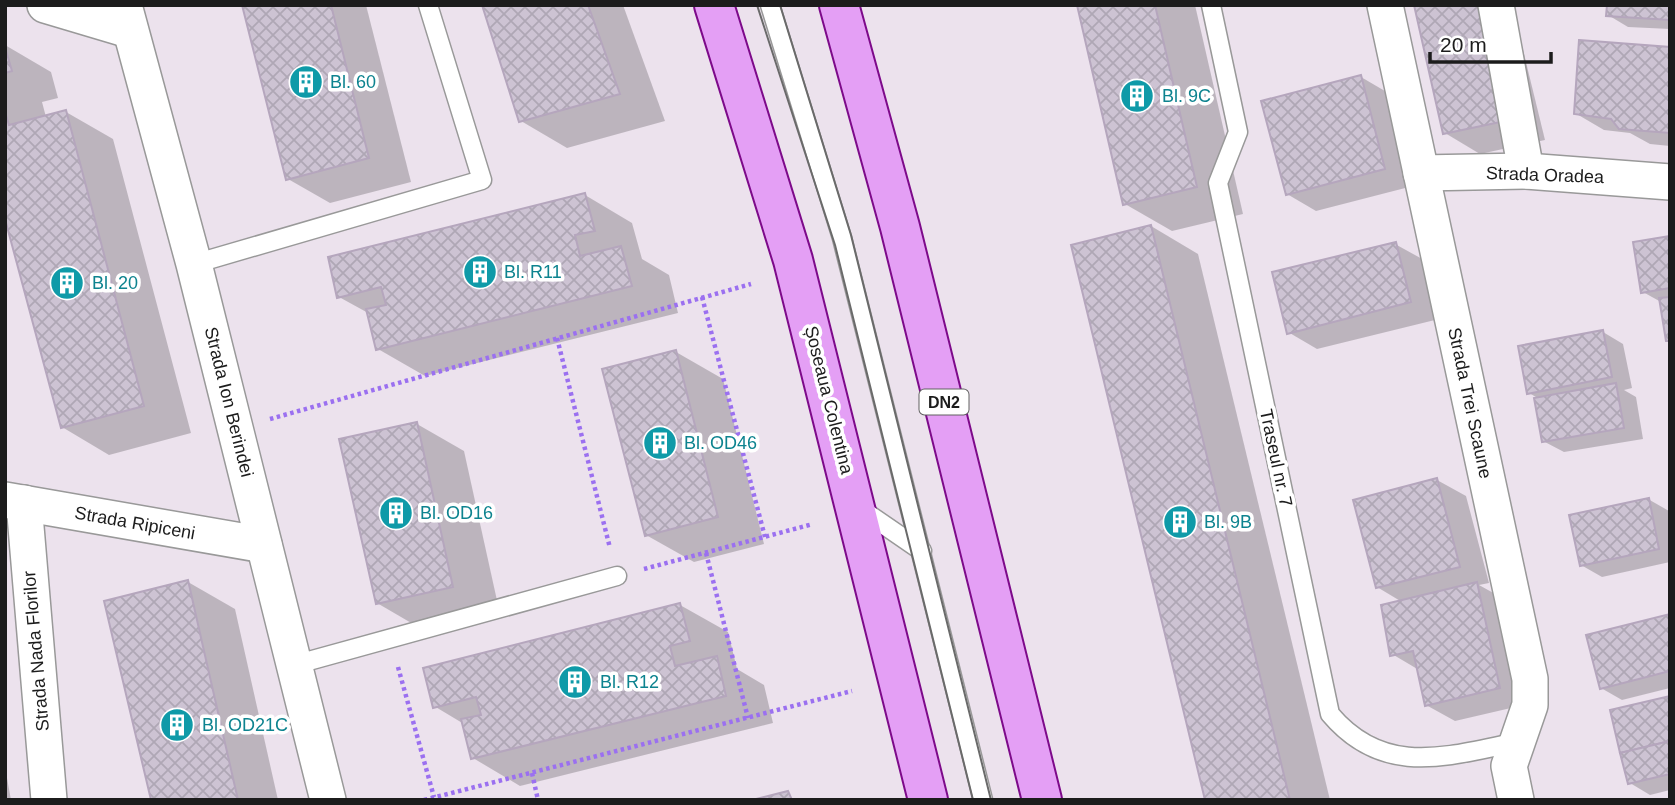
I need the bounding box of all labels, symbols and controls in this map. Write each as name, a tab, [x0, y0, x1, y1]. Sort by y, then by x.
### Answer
scale bar	[1430, 21, 1551, 65]
text: 20 m	[1440, 33, 1487, 56]
building icon: Bl. 60	[287, 63, 325, 101]
place label: Bl. 60	[330, 72, 376, 92]
building icon: Bl. 9C	[1118, 77, 1156, 115]
place label: Bl. 9C	[1162, 86, 1211, 106]
street label: Strada Oradea	[1486, 163, 1605, 187]
building icon: Bl. R11	[461, 253, 499, 291]
place label: Bl. R11	[504, 262, 562, 282]
building icon: Bl. 20	[48, 264, 86, 302]
place label: Bl. 20	[92, 273, 138, 293]
street label: Șoseaua Colentina	[801, 324, 857, 477]
street label: Strada Ion Berindei	[201, 325, 257, 479]
street label: Strada Trei Scaune	[1444, 326, 1496, 480]
road number: DN2	[920, 390, 968, 414]
street label: Traseul nr. 7	[1256, 407, 1296, 509]
building icon: Bl. OD46	[641, 424, 679, 462]
place label: Bl. OD46	[684, 433, 757, 453]
building icon: Bl. OD16	[377, 494, 415, 532]
street label: Strada Ripiceni	[73, 503, 197, 543]
place label: Bl. OD16	[420, 503, 493, 523]
building icon: Bl. 9B	[1161, 503, 1199, 541]
place label: Bl. 9B	[1204, 512, 1252, 532]
street label: Strada Nada Florilor	[19, 570, 53, 732]
building icon: Bl. R12	[556, 663, 594, 701]
place label: Bl. R12	[600, 672, 659, 692]
building icon: Bl. OD21C	[158, 706, 196, 744]
place label: Bl. OD21C	[202, 715, 288, 735]

